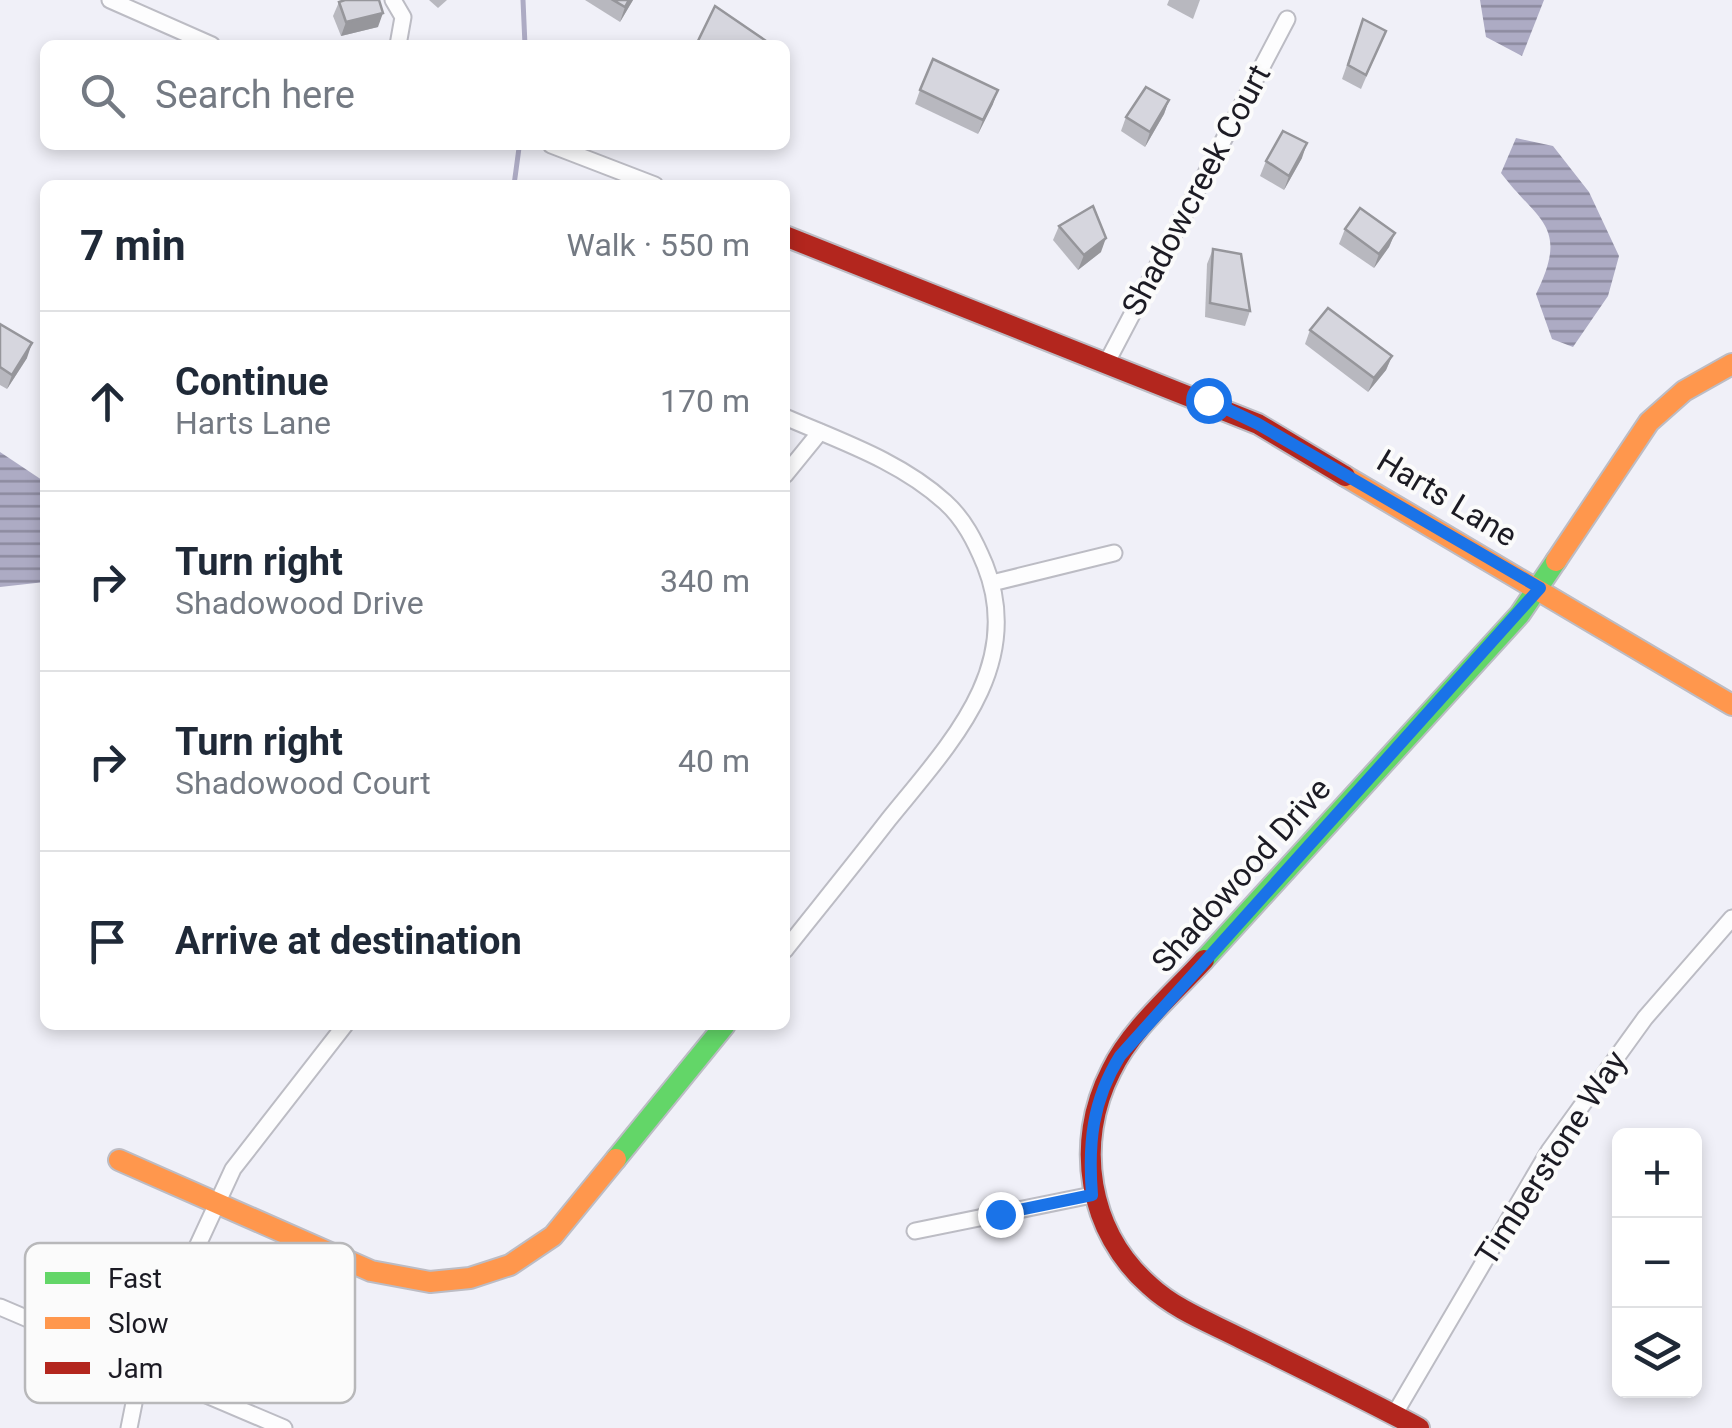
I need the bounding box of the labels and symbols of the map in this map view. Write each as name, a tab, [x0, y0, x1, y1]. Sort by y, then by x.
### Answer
street label: Shadowcreek Court	[1114, 58, 1278, 322]
route start	[1186, 378, 1232, 424]
street label: Harts Lane	[1370, 442, 1524, 554]
street label: Shadowood Drive	[1144, 770, 1338, 980]
street label: Timberstone Way	[1467, 1043, 1635, 1273]
route end	[978, 1192, 1024, 1238]
legend	[25, 1243, 355, 1403]
text: Fast	[108, 1262, 162, 1295]
text: Slow	[108, 1307, 168, 1340]
text: Jam	[108, 1352, 163, 1385]

